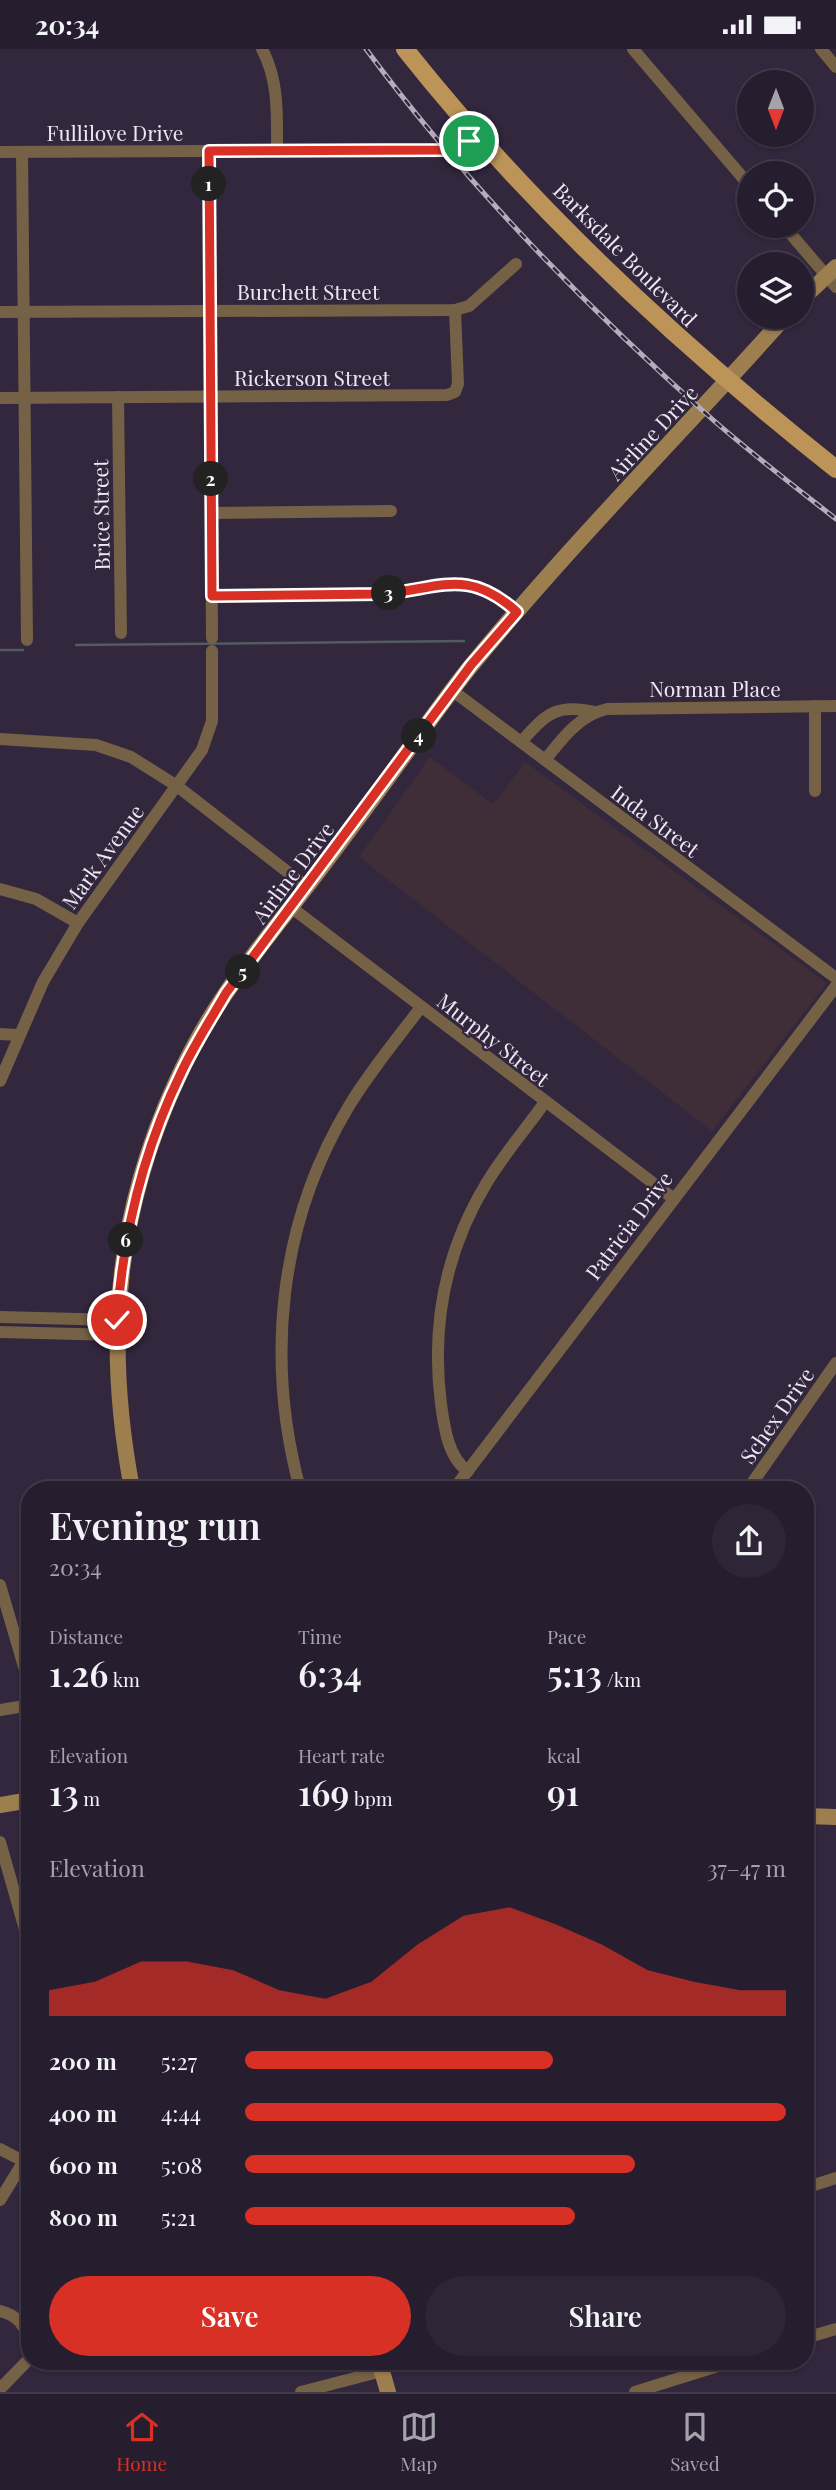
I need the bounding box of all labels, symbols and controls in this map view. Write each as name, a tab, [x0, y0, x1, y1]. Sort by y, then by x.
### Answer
text: 20:34	[35, 7, 99, 42]
north arrow	[737, 70, 814, 147]
map controls	[737, 70, 814, 329]
pin	[439, 111, 499, 171]
street label: Fullilove Drive	[47, 118, 183, 146]
icon: arrive	[450, 122, 488, 160]
button: locate	[737, 161, 814, 238]
pin: 1	[192, 167, 227, 201]
text: 1	[205, 170, 212, 196]
street label: Barksdale Boulevard	[548, 176, 704, 332]
button: layers	[737, 252, 814, 329]
street label: Burchett Street	[237, 277, 380, 305]
street label: Rickerson Street	[234, 363, 391, 391]
street label: Airline Drive	[600, 378, 703, 486]
street label: Brice Street	[85, 459, 115, 571]
pin: 2	[194, 461, 228, 497]
text: 2	[206, 465, 215, 491]
pin: 3	[372, 575, 406, 611]
text: 3	[384, 579, 393, 605]
street label: Norman Place	[649, 674, 781, 702]
pin: 4	[402, 719, 436, 753]
text: 4	[413, 722, 424, 748]
street label: Inda Street	[606, 778, 706, 863]
street label: Mark Avenue	[55, 798, 149, 914]
street label: Airline Drive	[244, 816, 339, 929]
pin: 5	[226, 955, 260, 989]
text: 5	[238, 958, 247, 984]
street label: Murphy Street	[432, 986, 556, 1092]
street label: Patricia Drive	[578, 1165, 678, 1285]
pin: 6	[108, 1223, 144, 1257]
text: 6	[120, 1226, 131, 1252]
pin	[87, 1290, 147, 1350]
icon: check	[98, 1301, 136, 1339]
street label: Schex Drive	[733, 1361, 819, 1469]
text: Evening run	[49, 1499, 261, 1550]
button: share	[712, 1504, 786, 1578]
text: 20:34	[49, 1551, 102, 1582]
text: Distance	[49, 1623, 123, 1649]
text: Time	[298, 1623, 342, 1649]
text: Pace	[547, 1623, 586, 1649]
text: 1.26	[49, 1649, 108, 1696]
text: 6:34	[298, 1649, 362, 1696]
text: 5:13	[547, 1649, 602, 1696]
text: km	[108, 1666, 140, 1692]
text: /km	[602, 1666, 641, 1692]
text: Elevation	[49, 1742, 128, 1768]
text: Heart rate	[298, 1742, 385, 1768]
text: kcal	[547, 1742, 581, 1768]
text: 13	[49, 1768, 79, 1815]
text: 169	[298, 1768, 349, 1815]
text: 91	[547, 1768, 579, 1815]
text: m	[79, 1785, 100, 1811]
text: bpm	[349, 1785, 393, 1811]
text: Elevation	[49, 1852, 145, 1883]
text: 37–47 m	[707, 1852, 786, 1883]
text: 200 m	[49, 2045, 117, 2076]
text: 5:27	[161, 2045, 197, 2076]
text: 400 m	[49, 2097, 117, 2128]
text: 4:44	[161, 2097, 201, 2128]
text: 600 m	[49, 2149, 118, 2180]
text: 5:08	[161, 2149, 202, 2180]
text: 800 m	[49, 2201, 118, 2232]
text: 5:21	[161, 2201, 196, 2232]
button: Save	[49, 2276, 411, 2356]
button: Share	[425, 2276, 786, 2356]
tab: Home	[116, 2408, 167, 2476]
tab: Map	[400, 2408, 438, 2476]
tab: Saved	[670, 2408, 720, 2476]

